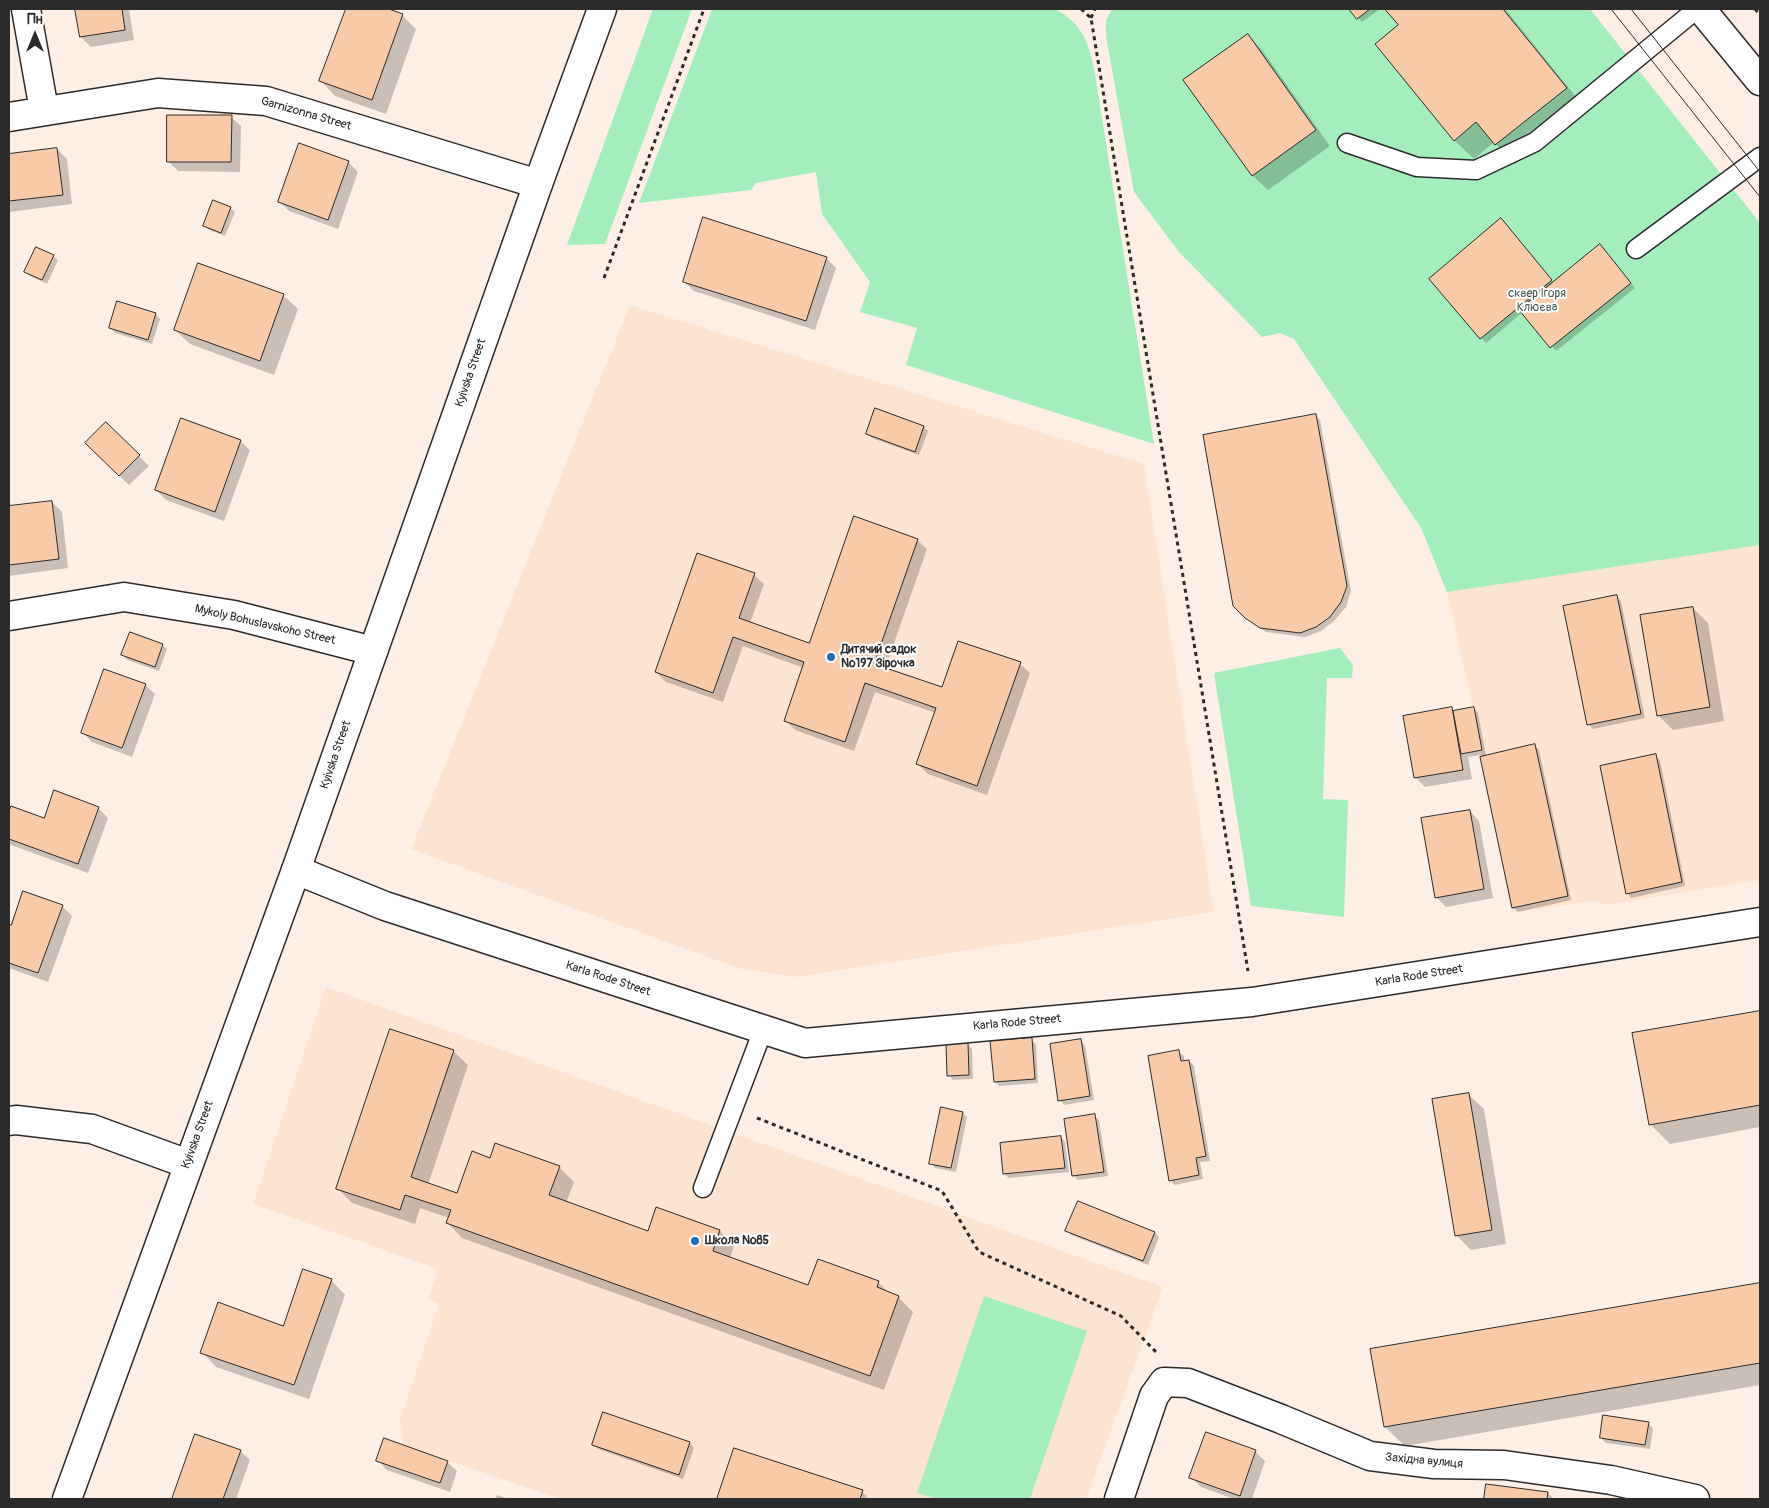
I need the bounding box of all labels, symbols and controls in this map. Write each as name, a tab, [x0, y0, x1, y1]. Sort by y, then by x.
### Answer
north arrow	[10, 10, 60, 60]
text: Пн	[27, 11, 43, 28]
street label: Garnizonna Street	[259, 94, 353, 134]
park label: сквер Ігоря Клюєва	[1508, 287, 1566, 315]
street label: Kyivska Street	[453, 337, 489, 409]
street label: Mykoly Bohuslavskoho Street	[193, 602, 337, 648]
place label: Дитячий садок №197 Зірочка	[841, 643, 916, 671]
marker: Дитячий садок №197 Зірочка	[825, 651, 837, 663]
street label: Kyivska Street	[318, 719, 354, 791]
street label: Karla Rode Street	[564, 958, 652, 1000]
street label: Karla Rode Street	[1374, 962, 1464, 990]
street label: Karla Rode Street	[972, 1012, 1062, 1034]
street label: Kyivska Street	[179, 1099, 217, 1171]
place label: Школа №85	[705, 1234, 769, 1248]
marker: Школа №85	[689, 1235, 701, 1247]
street label: Західна вулиця	[1384, 1450, 1464, 1472]

